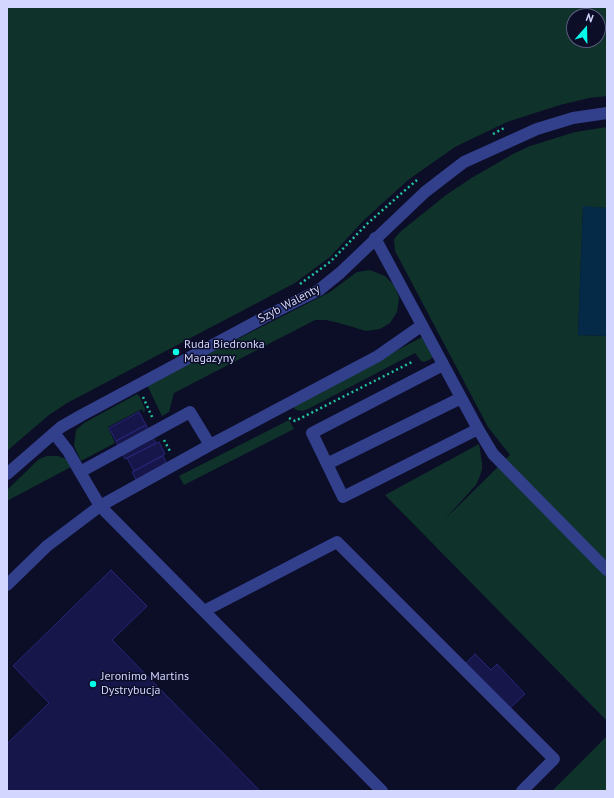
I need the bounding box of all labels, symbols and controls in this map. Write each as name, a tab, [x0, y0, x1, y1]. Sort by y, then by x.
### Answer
north arrow	[566, 8, 606, 48]
text: N	[584, 10, 596, 25]
street label: Szyb Walenty	[256, 282, 322, 326]
place label: Ruda Biedronka Magazyny	[184, 338, 265, 366]
marker: Ruda Biedronka Magazyny	[171, 347, 181, 357]
place label: Jeronimo Martins Dystrybucja	[101, 670, 189, 698]
marker: Jeronimo Martins Dystrybucja	[88, 679, 98, 689]

